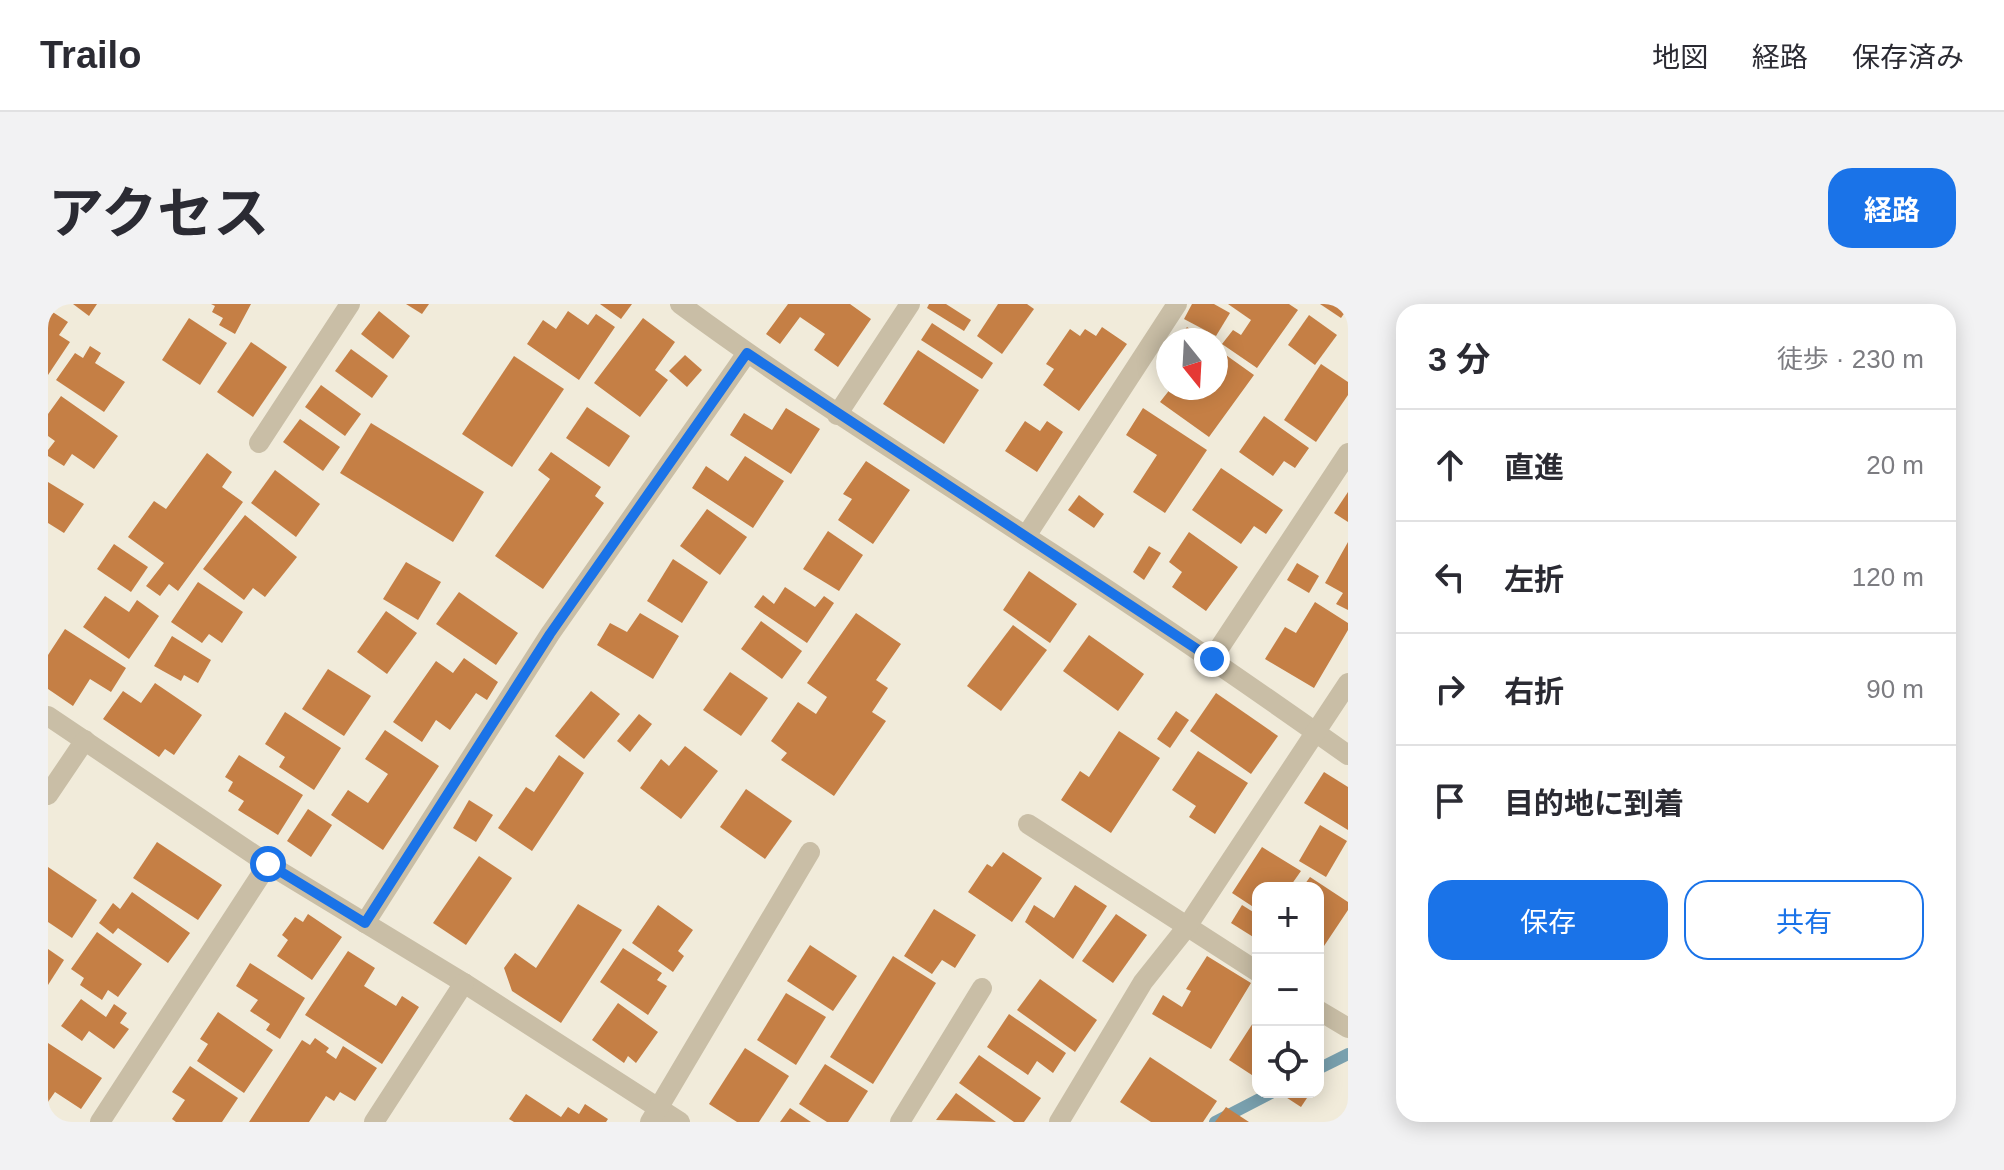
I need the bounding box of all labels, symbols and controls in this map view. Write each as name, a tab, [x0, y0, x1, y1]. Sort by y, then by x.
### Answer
text: Trailo	[40, 34, 141, 76]
text: 地図	[1652, 42, 1708, 73]
text: 経路	[1752, 42, 1808, 73]
text: 保存済み	[1852, 42, 1964, 73]
button: 経路	[1828, 168, 1956, 248]
text: アクセス	[48, 182, 269, 245]
north arrow	[1156, 328, 1228, 400]
text: 3 分	[1428, 340, 1490, 378]
text: 徒歩 · 230 m	[1777, 344, 1924, 374]
icon: ahead	[1428, 443, 1472, 487]
text: 20 m	[1866, 450, 1924, 480]
text: 直進	[1504, 451, 1564, 484]
icon: left	[1428, 555, 1472, 599]
text: 120 m	[1852, 562, 1924, 592]
text: 左折	[1504, 563, 1564, 596]
route end	[1194, 641, 1230, 677]
icon: right	[1428, 667, 1472, 711]
text: 90 m	[1866, 674, 1924, 704]
text: 右折	[1504, 675, 1564, 708]
icon: arrive	[1428, 779, 1472, 823]
text: 目的地に到着	[1504, 787, 1684, 820]
route start	[250, 846, 286, 882]
button: 保存	[1428, 880, 1668, 960]
button: 共有	[1684, 880, 1924, 960]
map controls	[1252, 882, 1324, 1098]
button: +	[1252, 882, 1324, 954]
button: −	[1252, 954, 1324, 1026]
button: locate	[1252, 1026, 1324, 1098]

